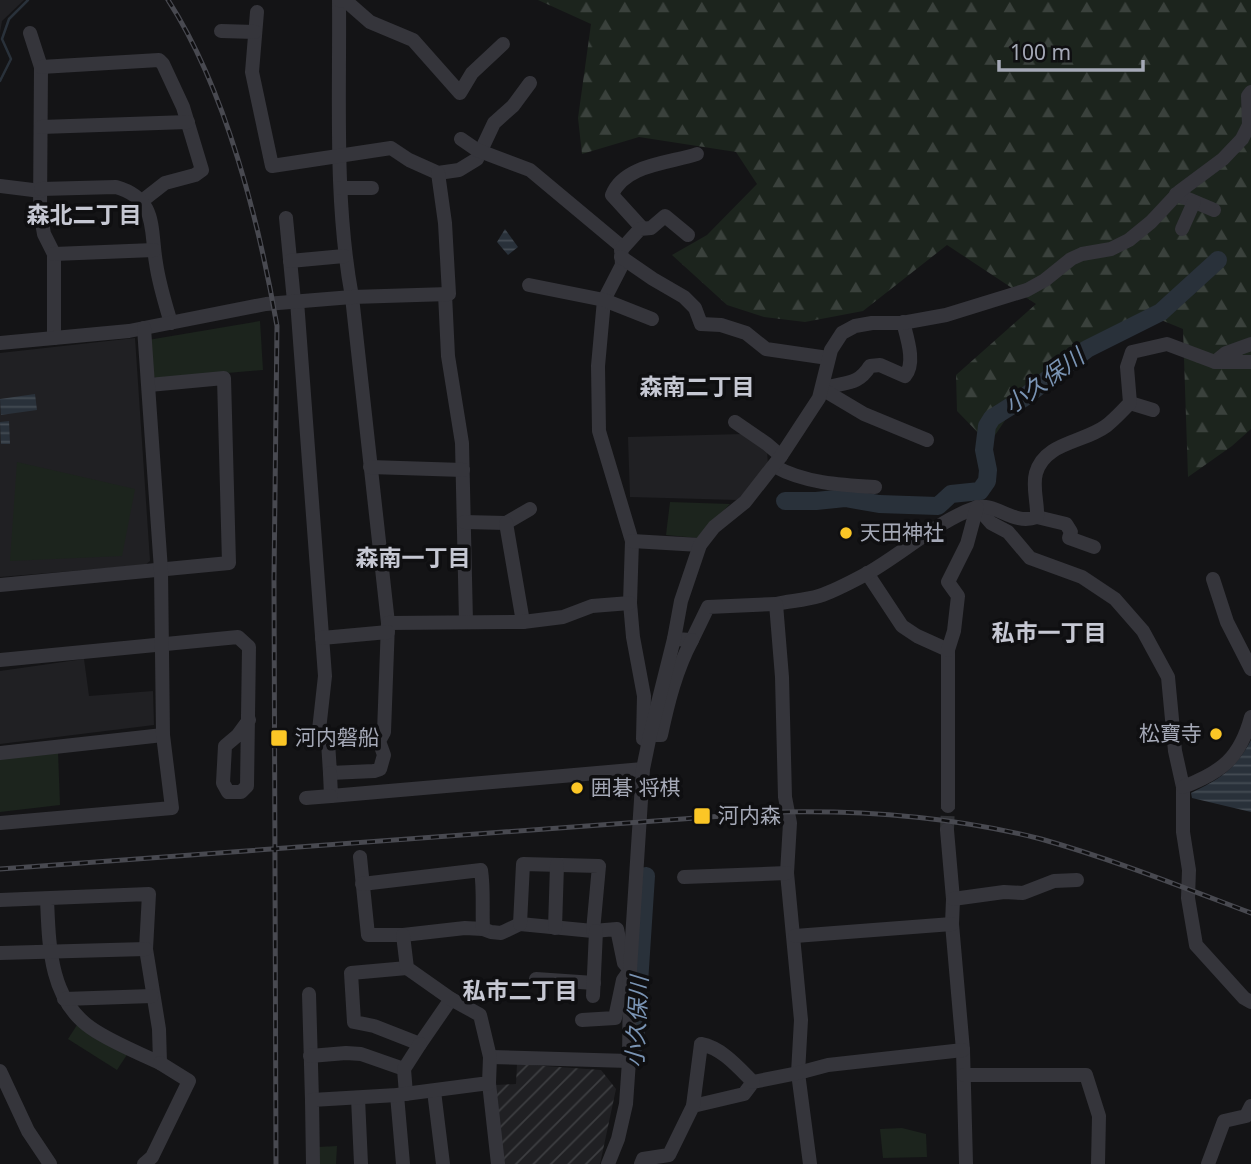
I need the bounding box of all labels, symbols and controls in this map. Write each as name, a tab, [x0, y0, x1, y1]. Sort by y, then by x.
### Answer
scale bar	[999, 28, 1142, 72]
text: 100 m	[1010, 38, 1071, 66]
district label: 森北二丁目	[27, 198, 142, 230]
water label: 小久保川	[997, 338, 1092, 420]
district label: 森南二丁目	[640, 370, 755, 402]
place label: 天田神社	[860, 518, 944, 546]
marker: 天田神社	[838, 525, 854, 541]
district label: 森南一丁目	[356, 541, 471, 573]
district label: 私市一丁目	[992, 616, 1107, 648]
place label: 松寶寺	[1139, 719, 1202, 747]
place label: 河内磐船	[295, 723, 379, 751]
marker: 松寶寺	[1208, 726, 1224, 742]
marker: 河内磐船	[269, 728, 289, 748]
place label: 囲碁 将棋	[591, 773, 680, 801]
marker: 囲碁 将棋	[569, 780, 585, 796]
place label: 河内森	[718, 801, 781, 829]
marker: 河内森	[692, 806, 712, 826]
water label: 小久保川	[618, 972, 655, 1069]
district label: 私市二丁目	[463, 974, 578, 1006]

